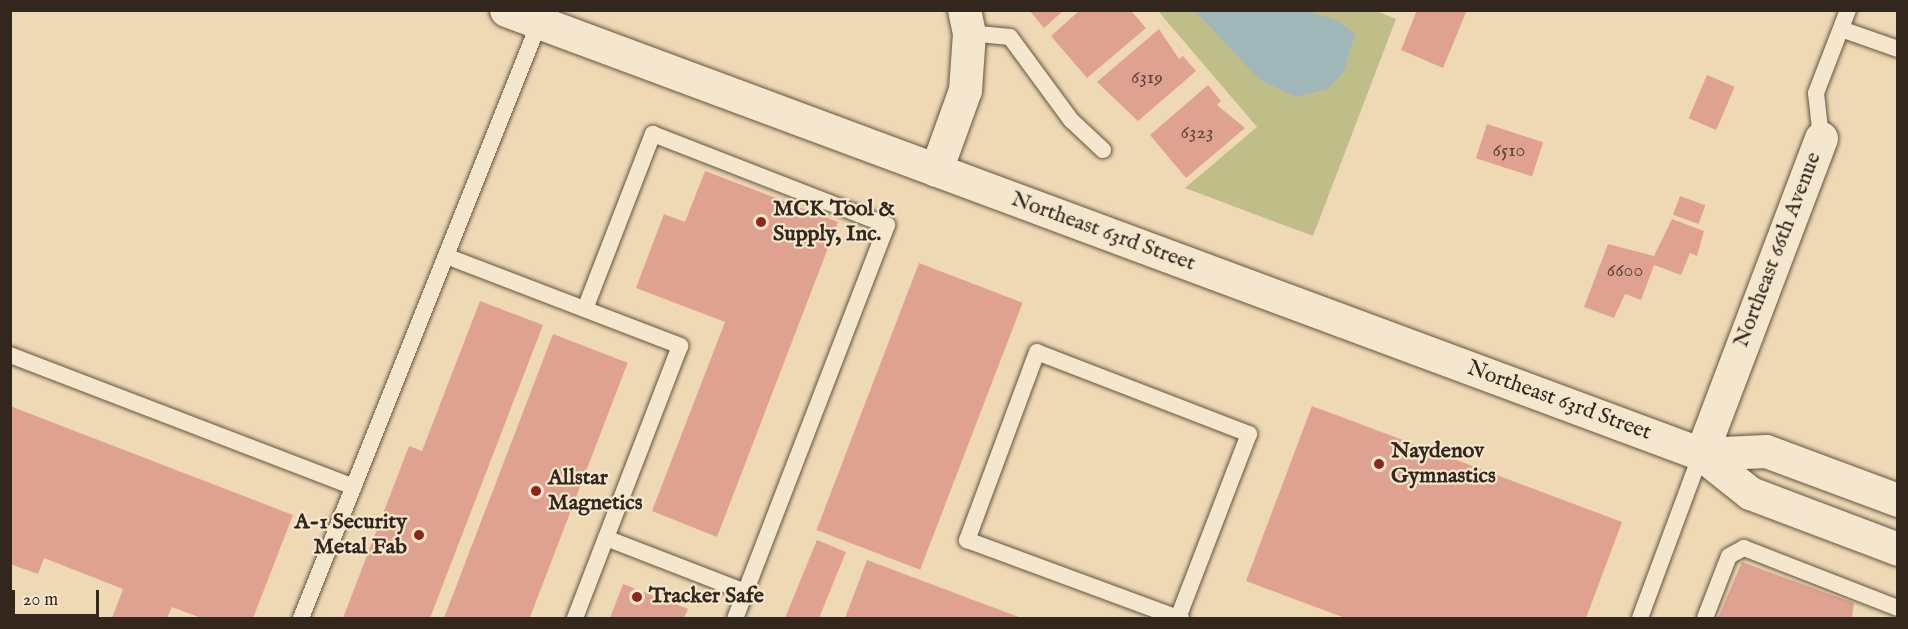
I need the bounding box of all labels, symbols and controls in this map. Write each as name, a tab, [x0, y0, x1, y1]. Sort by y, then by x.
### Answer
house number: 6319	[1131, 65, 1163, 89]
house number: 6323	[1181, 120, 1213, 144]
house number: 6510	[1493, 138, 1525, 162]
street label: Northeast 66th Avenue	[1729, 149, 1827, 351]
street label: Northeast 63rd Street	[1007, 186, 1199, 278]
place label: MCK Tool & Supply, Inc.	[773, 196, 895, 248]
marker: MCK Tool & Supply, Inc.	[754, 215, 768, 229]
house number: 6600	[1607, 258, 1643, 282]
street label: Northeast 63rd Street	[1463, 355, 1655, 447]
place label: Naydenov Gymnastics	[1391, 438, 1496, 490]
marker: Naydenov Gymnastics	[1372, 457, 1386, 471]
place label: Allstar Magnetics	[548, 465, 642, 516]
marker: Allstar Magnetics	[529, 484, 543, 498]
place label: A-1 Security Metal Fab	[294, 509, 407, 560]
marker: A-1 Security Metal Fab	[412, 528, 426, 542]
scale bar	[15, 578, 102, 616]
place label: Tracker Safe	[649, 584, 764, 610]
text: 20 m	[23, 589, 58, 612]
marker: Tracker Safe	[630, 590, 644, 604]

